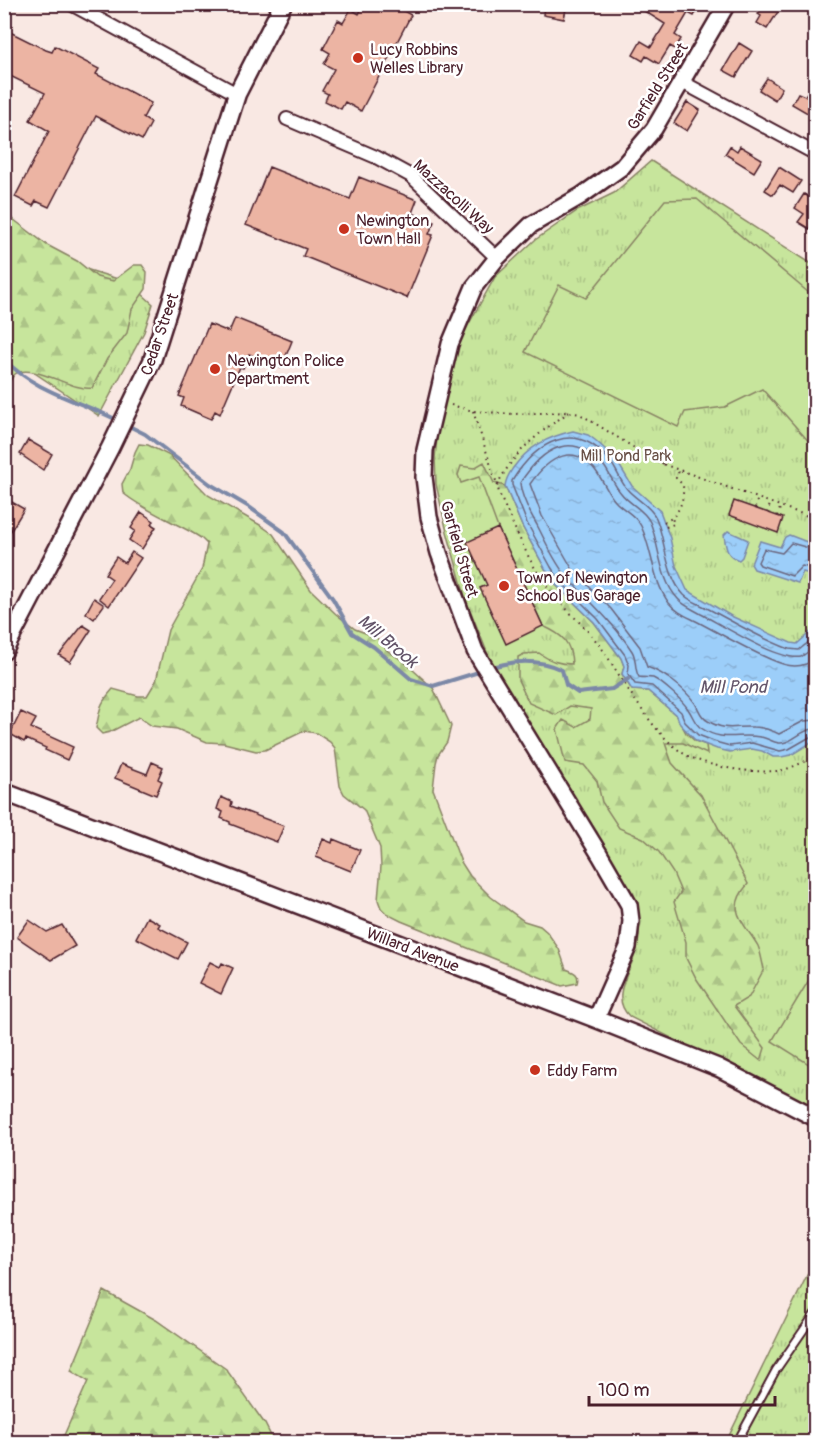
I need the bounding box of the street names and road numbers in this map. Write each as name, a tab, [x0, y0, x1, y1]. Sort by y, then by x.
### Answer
street label: Garfield Street	[623, 39, 693, 134]
street label: Mazzacolli Way	[409, 155, 498, 238]
street label: Cedar Street	[137, 290, 184, 378]
street label: Garfield Street	[436, 499, 483, 600]
street label: Willard Avenue	[364, 923, 462, 977]

